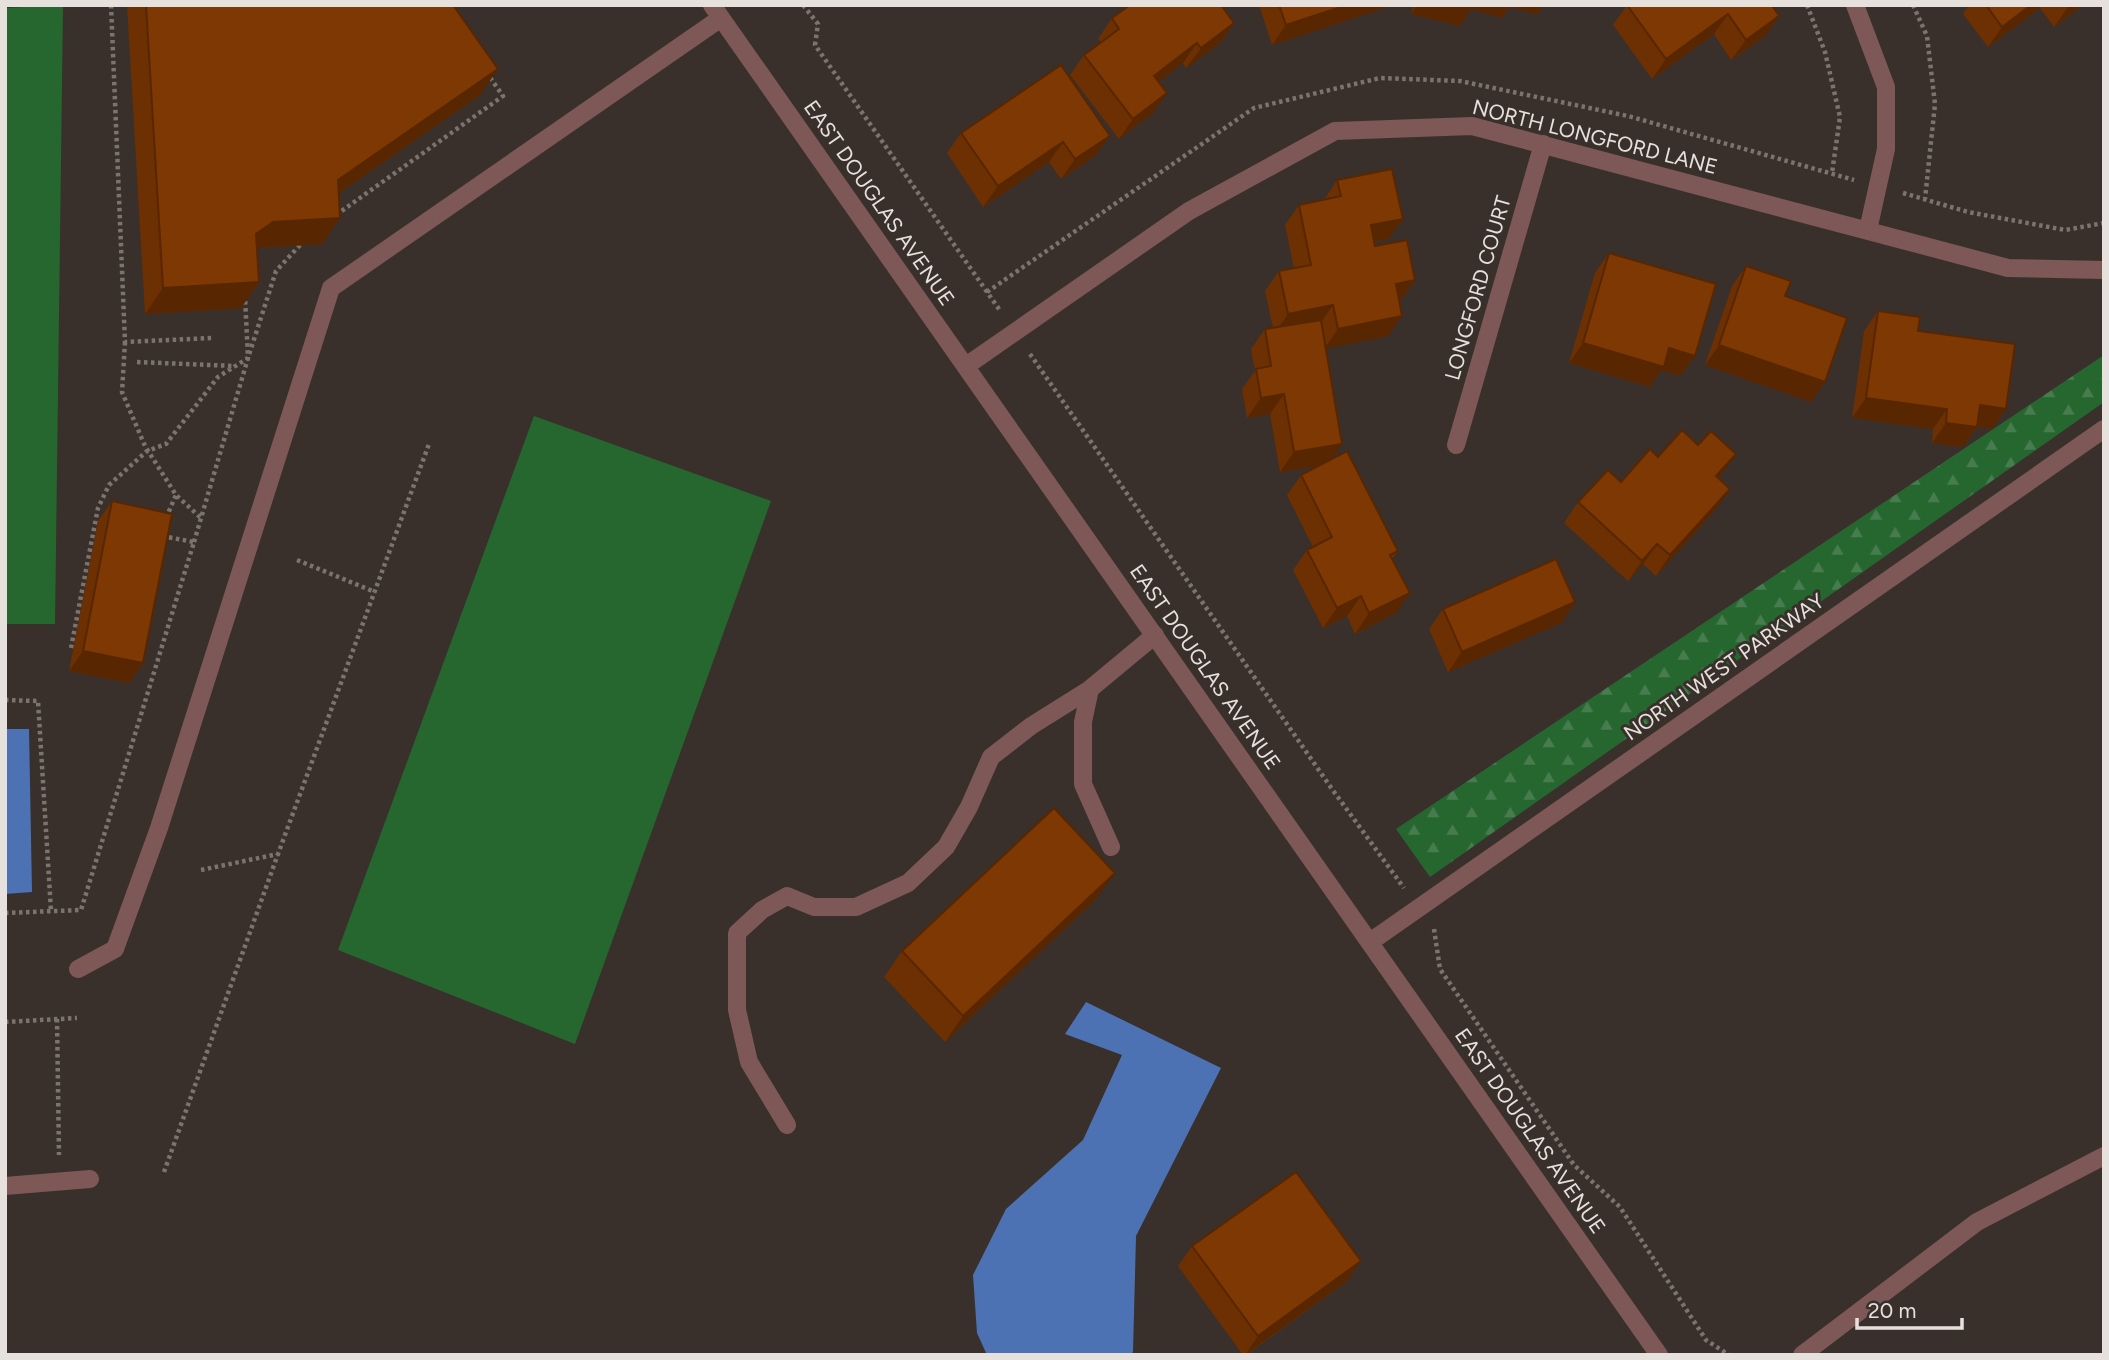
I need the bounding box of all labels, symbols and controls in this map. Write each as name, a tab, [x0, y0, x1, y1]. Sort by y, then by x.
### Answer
street label: NORTH LONGFORD LANE	[1470, 94, 1720, 179]
street label: EAST DOUGLAS AVENUE	[799, 95, 960, 310]
street label: LONGFORD COURT	[1439, 192, 1516, 383]
street label: EAST DOUGLAS AVENUE	[1125, 559, 1286, 774]
street label: NORTH WEST PARKWAY	[1619, 588, 1829, 745]
street label: EAST DOUGLAS AVENUE	[1450, 1023, 1611, 1238]
scale bar	[1857, 1286, 1962, 1330]
text: 20 m	[1868, 1298, 1916, 1323]

